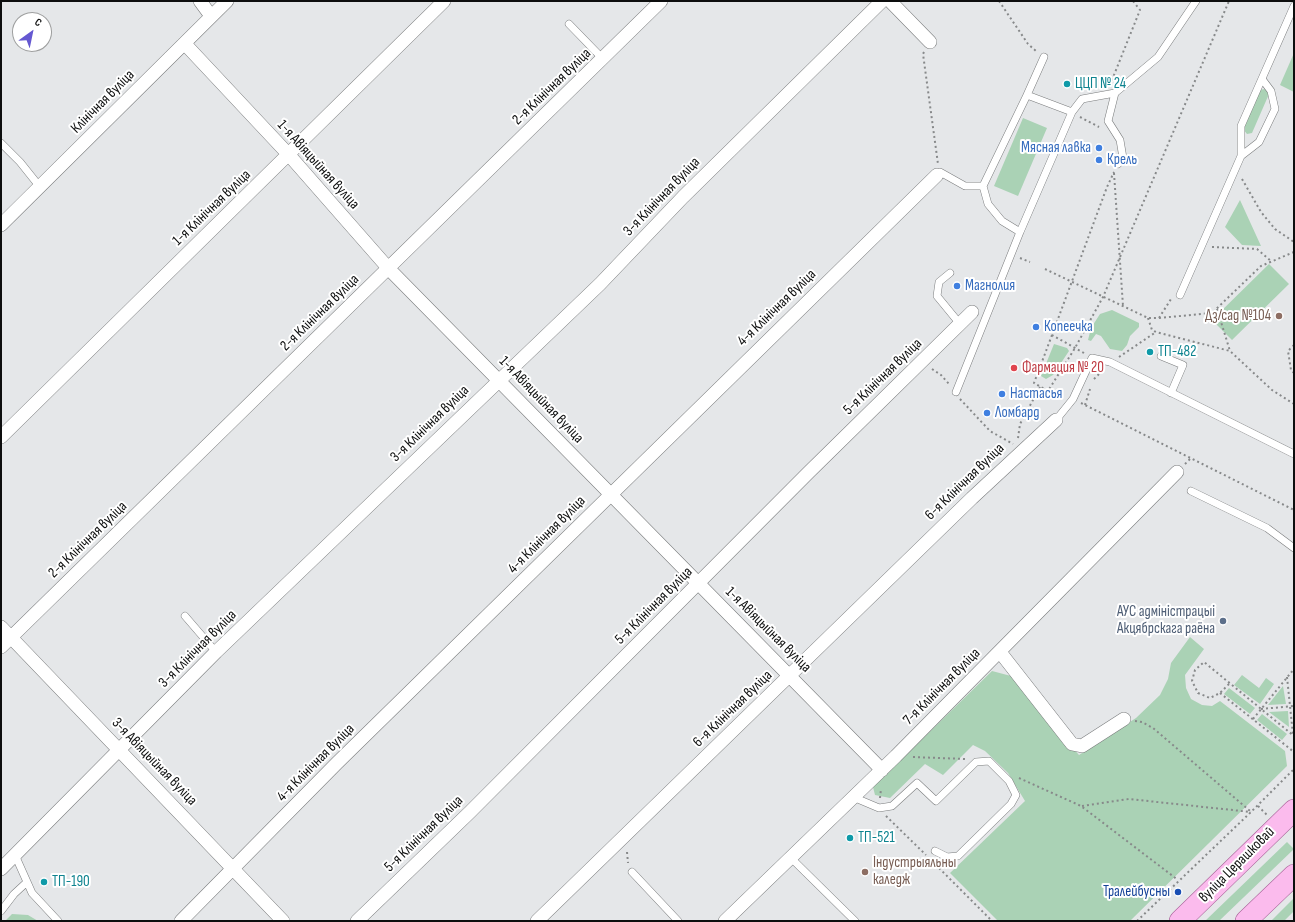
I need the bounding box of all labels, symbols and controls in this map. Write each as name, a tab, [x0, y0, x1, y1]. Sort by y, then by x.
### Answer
north arrow	[12, 12, 52, 52]
text: С	[32, 15, 44, 29]
street label: 2-я Клінічная вуліца	[509, 45, 595, 129]
street label: Клінічная вуліца	[67, 66, 139, 138]
place label: ЦЦП № 24	[1075, 75, 1126, 93]
marker: ЦЦП № 24	[1062, 79, 1072, 89]
street label: 1-я Авіяцыйная вуліца	[273, 117, 363, 213]
place label: Мясная лавка	[1021, 139, 1091, 157]
marker: Мясная лавка	[1094, 143, 1104, 153]
place label: Крель	[1107, 151, 1137, 169]
street label: 3-я Клінічная вуліца	[620, 154, 704, 240]
marker: Крель	[1094, 155, 1104, 165]
street label: 1-я Клінічная вуліца	[169, 166, 255, 250]
street label: 4-я Клінічная вуліца	[734, 266, 820, 350]
street label: 2-я Клінічная вуліца	[277, 271, 363, 355]
place label: Магнолия	[965, 277, 1015, 295]
marker: Магнолия	[952, 281, 962, 291]
place label: Дз/сад №104	[1205, 307, 1271, 325]
marker: Дз/сад №104	[1274, 311, 1284, 321]
place label: Копеечка	[1044, 318, 1093, 336]
marker: Копеечка	[1031, 322, 1041, 332]
street label: 5-я Клінічная вуліца	[840, 335, 926, 419]
place label: ТП-482	[1158, 343, 1196, 361]
marker: ТП-482	[1145, 347, 1155, 357]
street label: 1-я Авіяцыйная вуліца	[495, 353, 587, 447]
place label: Фармация № 20	[1022, 359, 1104, 377]
marker: Фармация № 20	[1009, 363, 1019, 373]
street label: 3-я Клінічная вуліца	[387, 382, 473, 466]
place label: Настасья	[1010, 385, 1062, 403]
marker: Настасья	[997, 389, 1007, 399]
place label: Ломбард	[995, 404, 1039, 422]
marker: Ломбард	[982, 408, 992, 418]
street label: 6-я Клінічная вуліца	[922, 440, 1008, 524]
street label: 4-я Клінічная вуліца	[504, 492, 590, 578]
street label: 2-я Клінічная вуліца	[45, 498, 131, 582]
street label: 5-я Клінічная вуліца	[611, 563, 697, 649]
street label: 1-я Авіяцыйная вуліца	[721, 583, 815, 677]
place label: АУС адміністрацыі Акцябрскага раёна	[1117, 603, 1215, 638]
street label: 3-я Клінічная вуліца	[155, 606, 241, 692]
marker: АУС адміністрацыі Акцябрскага раёна	[1218, 616, 1228, 626]
street label: 7-я Клінічная вуліца	[900, 645, 984, 729]
street label: 6-я Клінічная вуліца	[690, 667, 776, 751]
street label: 3-я Авіяцыйная вуліца	[108, 714, 200, 810]
street label: 4-я Клінічная вуліца	[273, 720, 359, 806]
street label: 5-я Клінічная вуліца	[381, 792, 467, 876]
street label: вуліца Церашковай	[1195, 823, 1279, 907]
place label: ТП-521	[858, 829, 895, 847]
marker: ТП-521	[845, 833, 855, 843]
place label: Індустрыяльны каледж	[873, 854, 956, 889]
marker: Індустрыяльны каледж	[860, 867, 870, 877]
place label: ТП-190	[52, 873, 90, 891]
marker: ТП-190	[39, 877, 49, 887]
place label: Тралейбусны	[1103, 883, 1170, 901]
marker: Тралейбусны	[1173, 887, 1183, 897]

